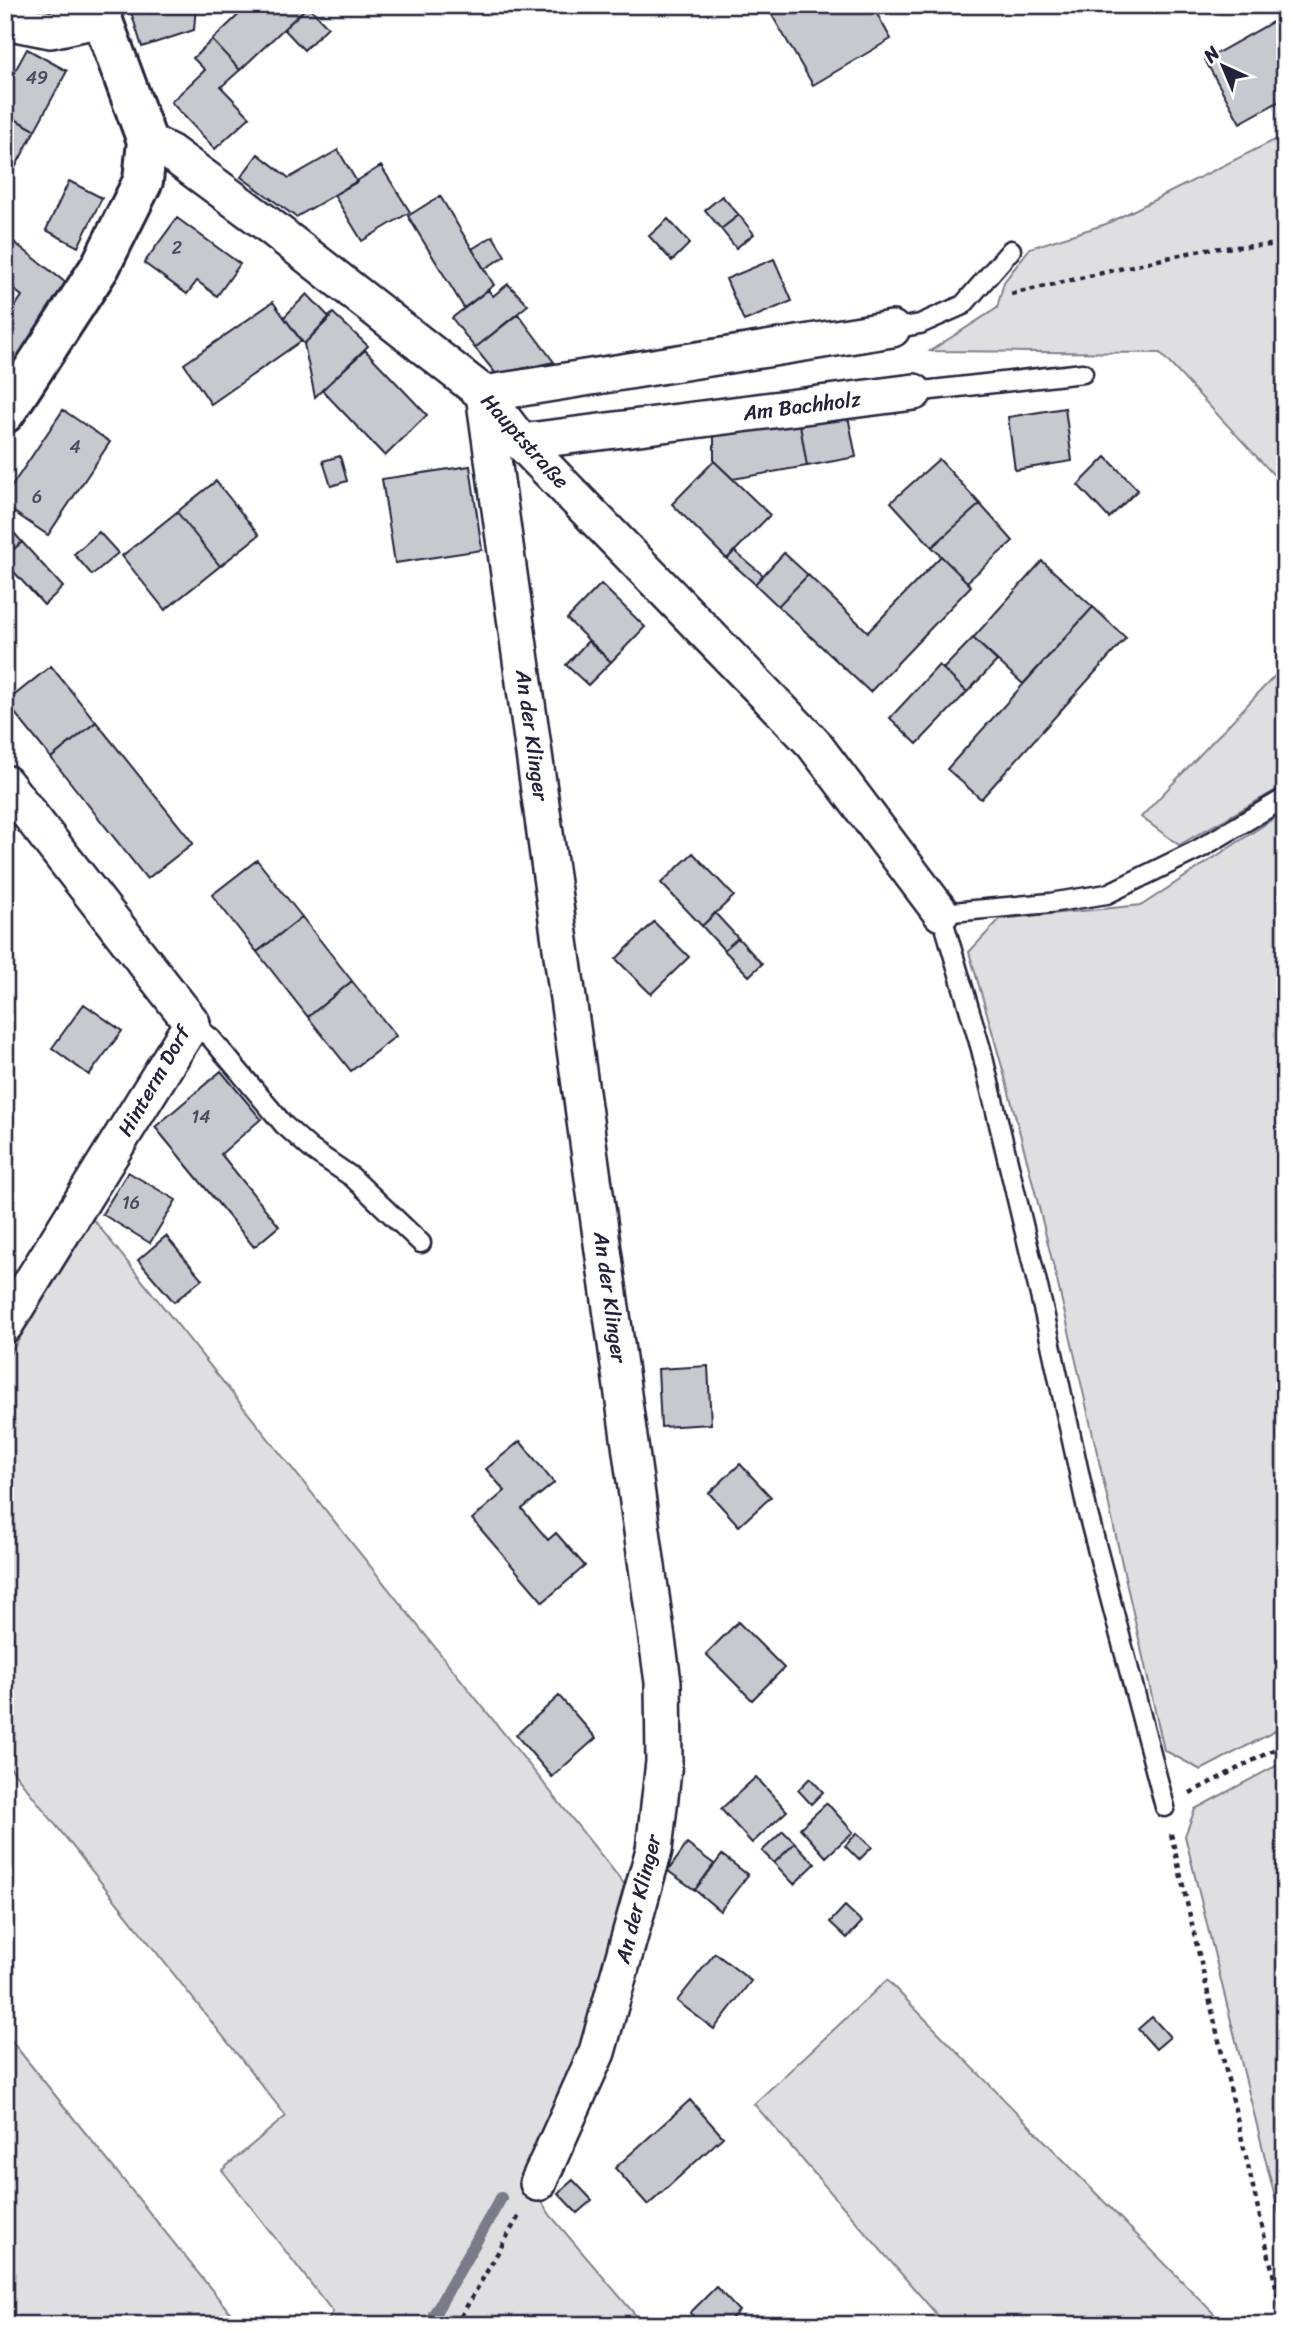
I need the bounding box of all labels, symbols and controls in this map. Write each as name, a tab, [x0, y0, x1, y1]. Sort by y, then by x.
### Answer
north arrow	[1188, 32, 1258, 102]
text: N	[1195, 37, 1228, 71]
house number: 49	[26, 62, 48, 94]
house number: 2	[172, 232, 182, 264]
street label: Am Bachholz	[740, 380, 863, 432]
street label: Hauptstraße	[471, 384, 579, 498]
house number: 4	[69, 431, 81, 463]
house number: 6	[32, 481, 42, 513]
street label: An der Klinger	[504, 666, 560, 804]
street label: Hinterm Dorf	[107, 1017, 202, 1144]
house number: 14	[192, 1101, 210, 1133]
house number: 16	[122, 1187, 140, 1219]
street label: An der Klinger	[582, 1228, 638, 1366]
street label: An der Klinger	[603, 1829, 673, 1968]

